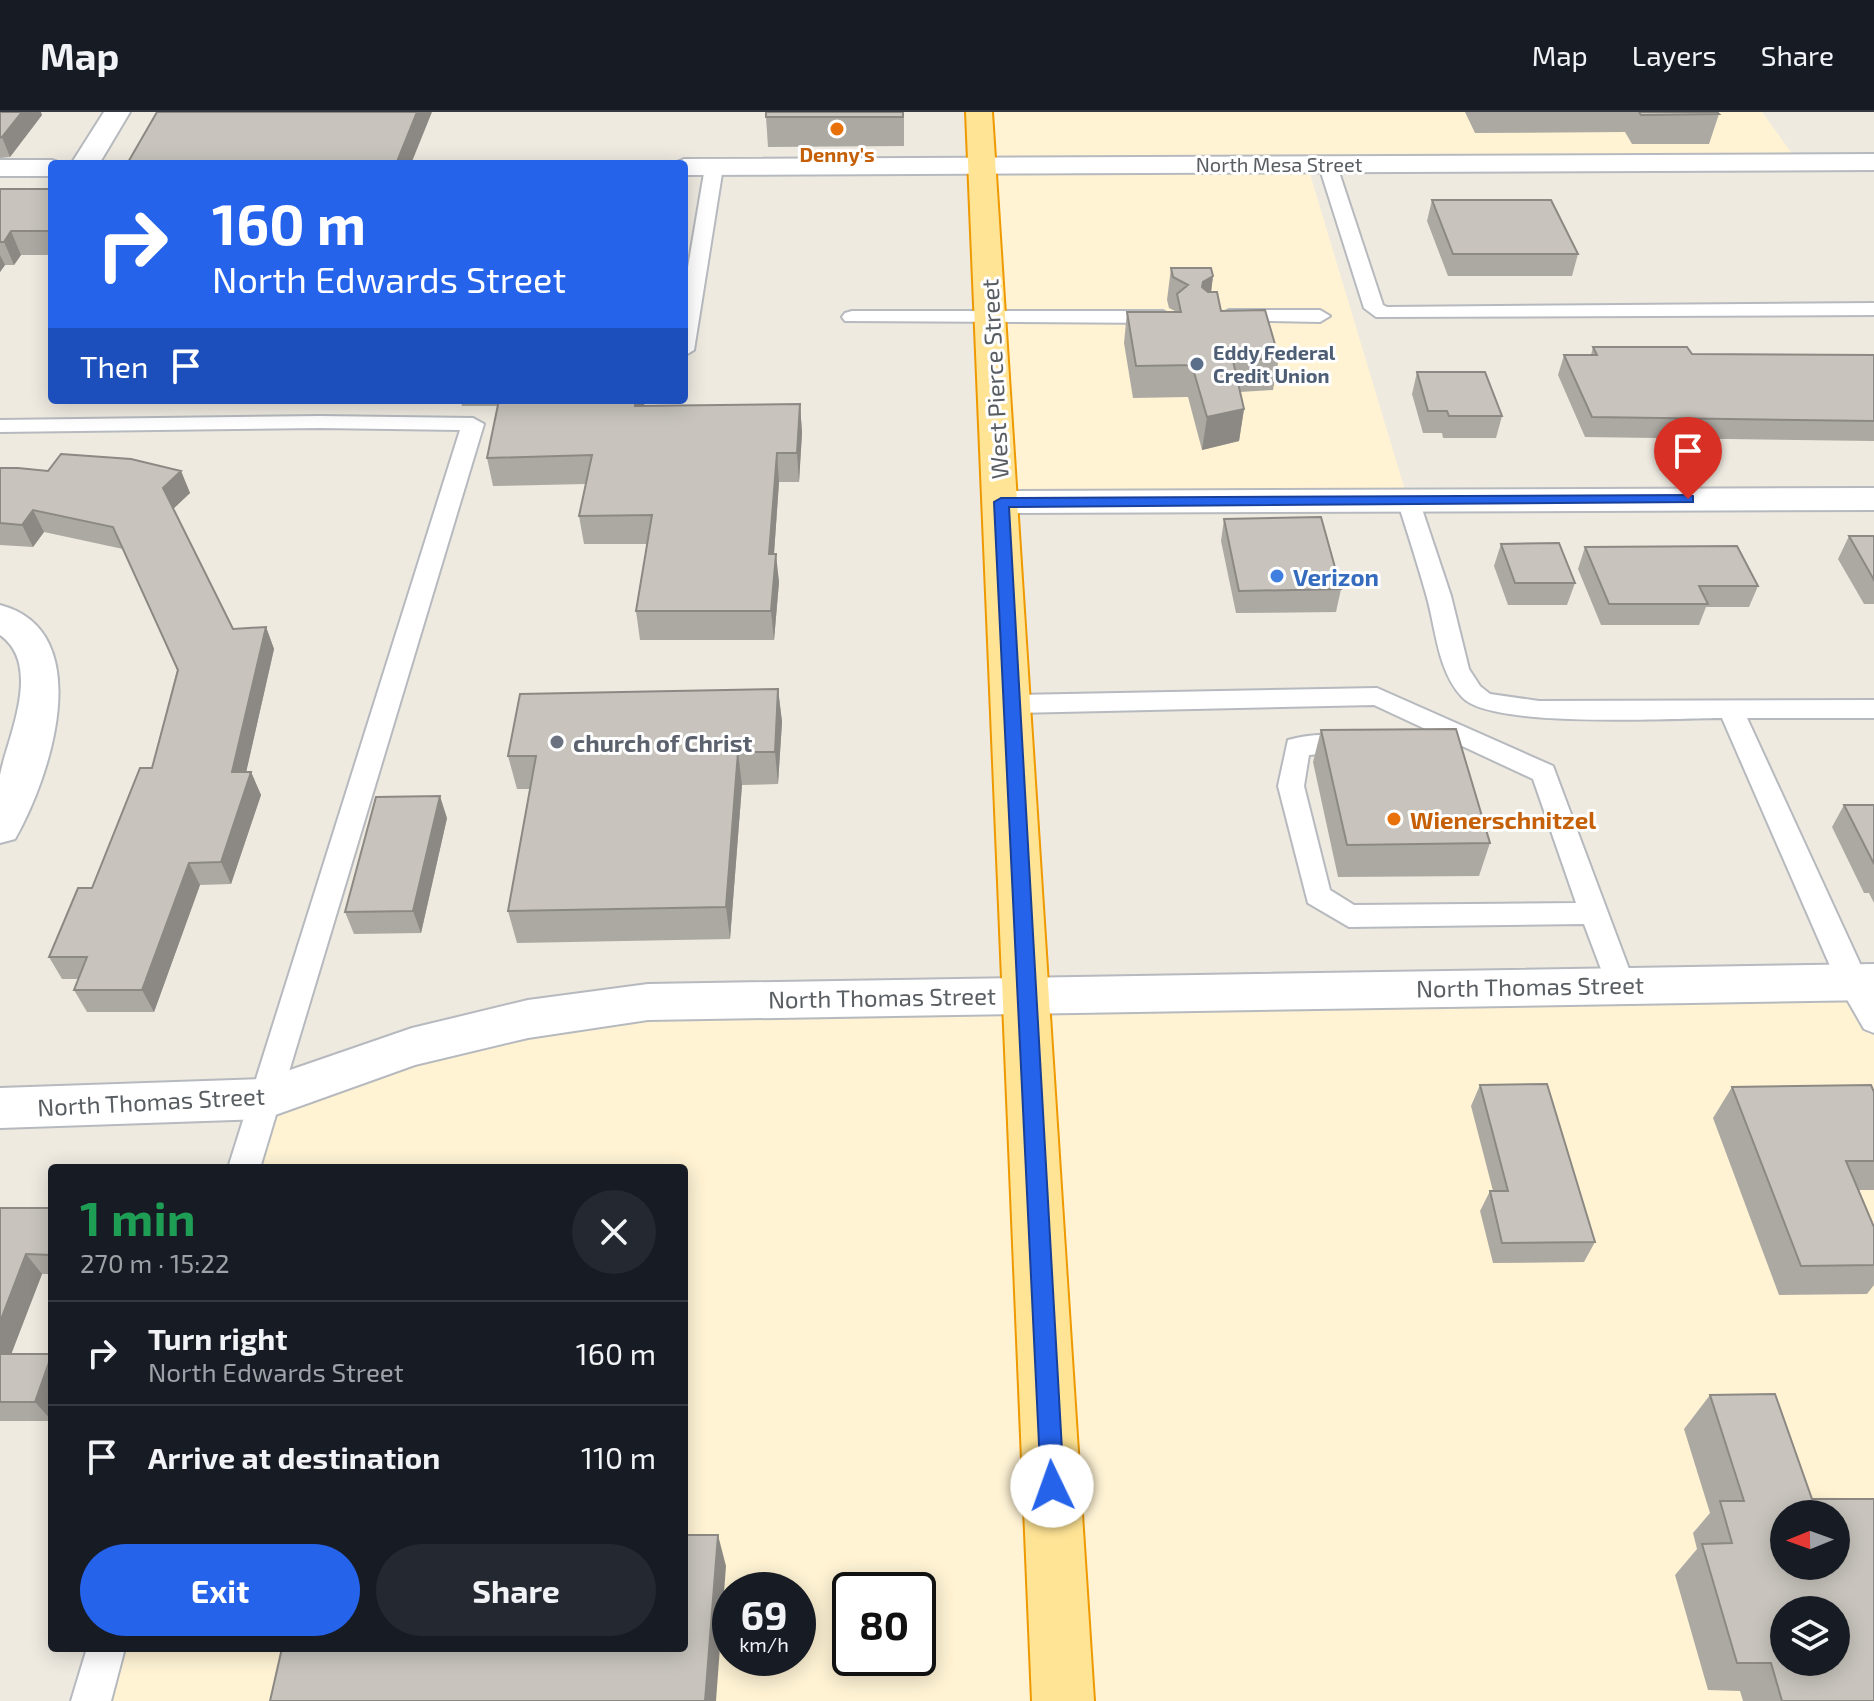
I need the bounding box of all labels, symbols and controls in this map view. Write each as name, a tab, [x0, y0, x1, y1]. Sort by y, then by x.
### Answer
text: Map	[40, 32, 119, 78]
text: Map	[1532, 38, 1588, 72]
text: Layers	[1632, 38, 1717, 72]
text: Share	[1761, 38, 1834, 72]
marker: Denny's	[828, 120, 846, 138]
place label: Denny's	[799, 142, 875, 167]
street label: North Mesa Street	[1196, 152, 1363, 176]
text: 160 m	[212, 189, 366, 256]
icon: right	[80, 192, 184, 296]
text: North Edwards Street	[212, 257, 566, 300]
street label: West Pierce Street	[974, 278, 1014, 480]
place label: Eddy Federal Credit Union	[1213, 340, 1336, 387]
icon: arrive	[164, 344, 208, 388]
text: Then	[80, 348, 148, 384]
marker: Eddy Federal Credit Union	[1188, 355, 1206, 373]
pin	[1654, 417, 1722, 499]
icon: arrive	[1666, 429, 1710, 473]
place label: Verizon	[1293, 562, 1379, 591]
marker: Verizon	[1268, 567, 1286, 585]
place label: church of Christ	[573, 728, 752, 757]
marker: church of Christ	[548, 733, 566, 751]
place label: Wienerschnitzel	[1410, 805, 1596, 834]
marker: Wienerschnitzel	[1385, 810, 1403, 828]
street label: North Thomas Street	[1416, 970, 1644, 1002]
street label: North Thomas Street	[768, 981, 996, 1013]
street label: North Thomas Street	[36, 1081, 266, 1121]
text: 1 min	[80, 1188, 196, 1246]
button: close	[572, 1190, 656, 1274]
text: 270 m · 15:22	[80, 1247, 230, 1278]
text: Turn right	[148, 1320, 288, 1356]
icon: right	[80, 1331, 124, 1375]
text: 160 m	[576, 1335, 656, 1371]
text: North Edwards Street	[148, 1356, 404, 1387]
icon: arrive	[80, 1435, 124, 1479]
text: Arrive at destination	[148, 1439, 440, 1475]
text: 110 m	[581, 1439, 656, 1475]
position arrow	[1010, 1444, 1094, 1528]
north arrow	[1770, 1500, 1850, 1580]
map controls	[1770, 1500, 1850, 1676]
button: Exit	[80, 1544, 360, 1636]
button: Share	[376, 1544, 656, 1636]
speed limit sign: 80	[832, 1572, 936, 1676]
text: 69	[740, 1590, 788, 1638]
button: layers	[1770, 1596, 1850, 1676]
text: km/h	[739, 1632, 789, 1656]

